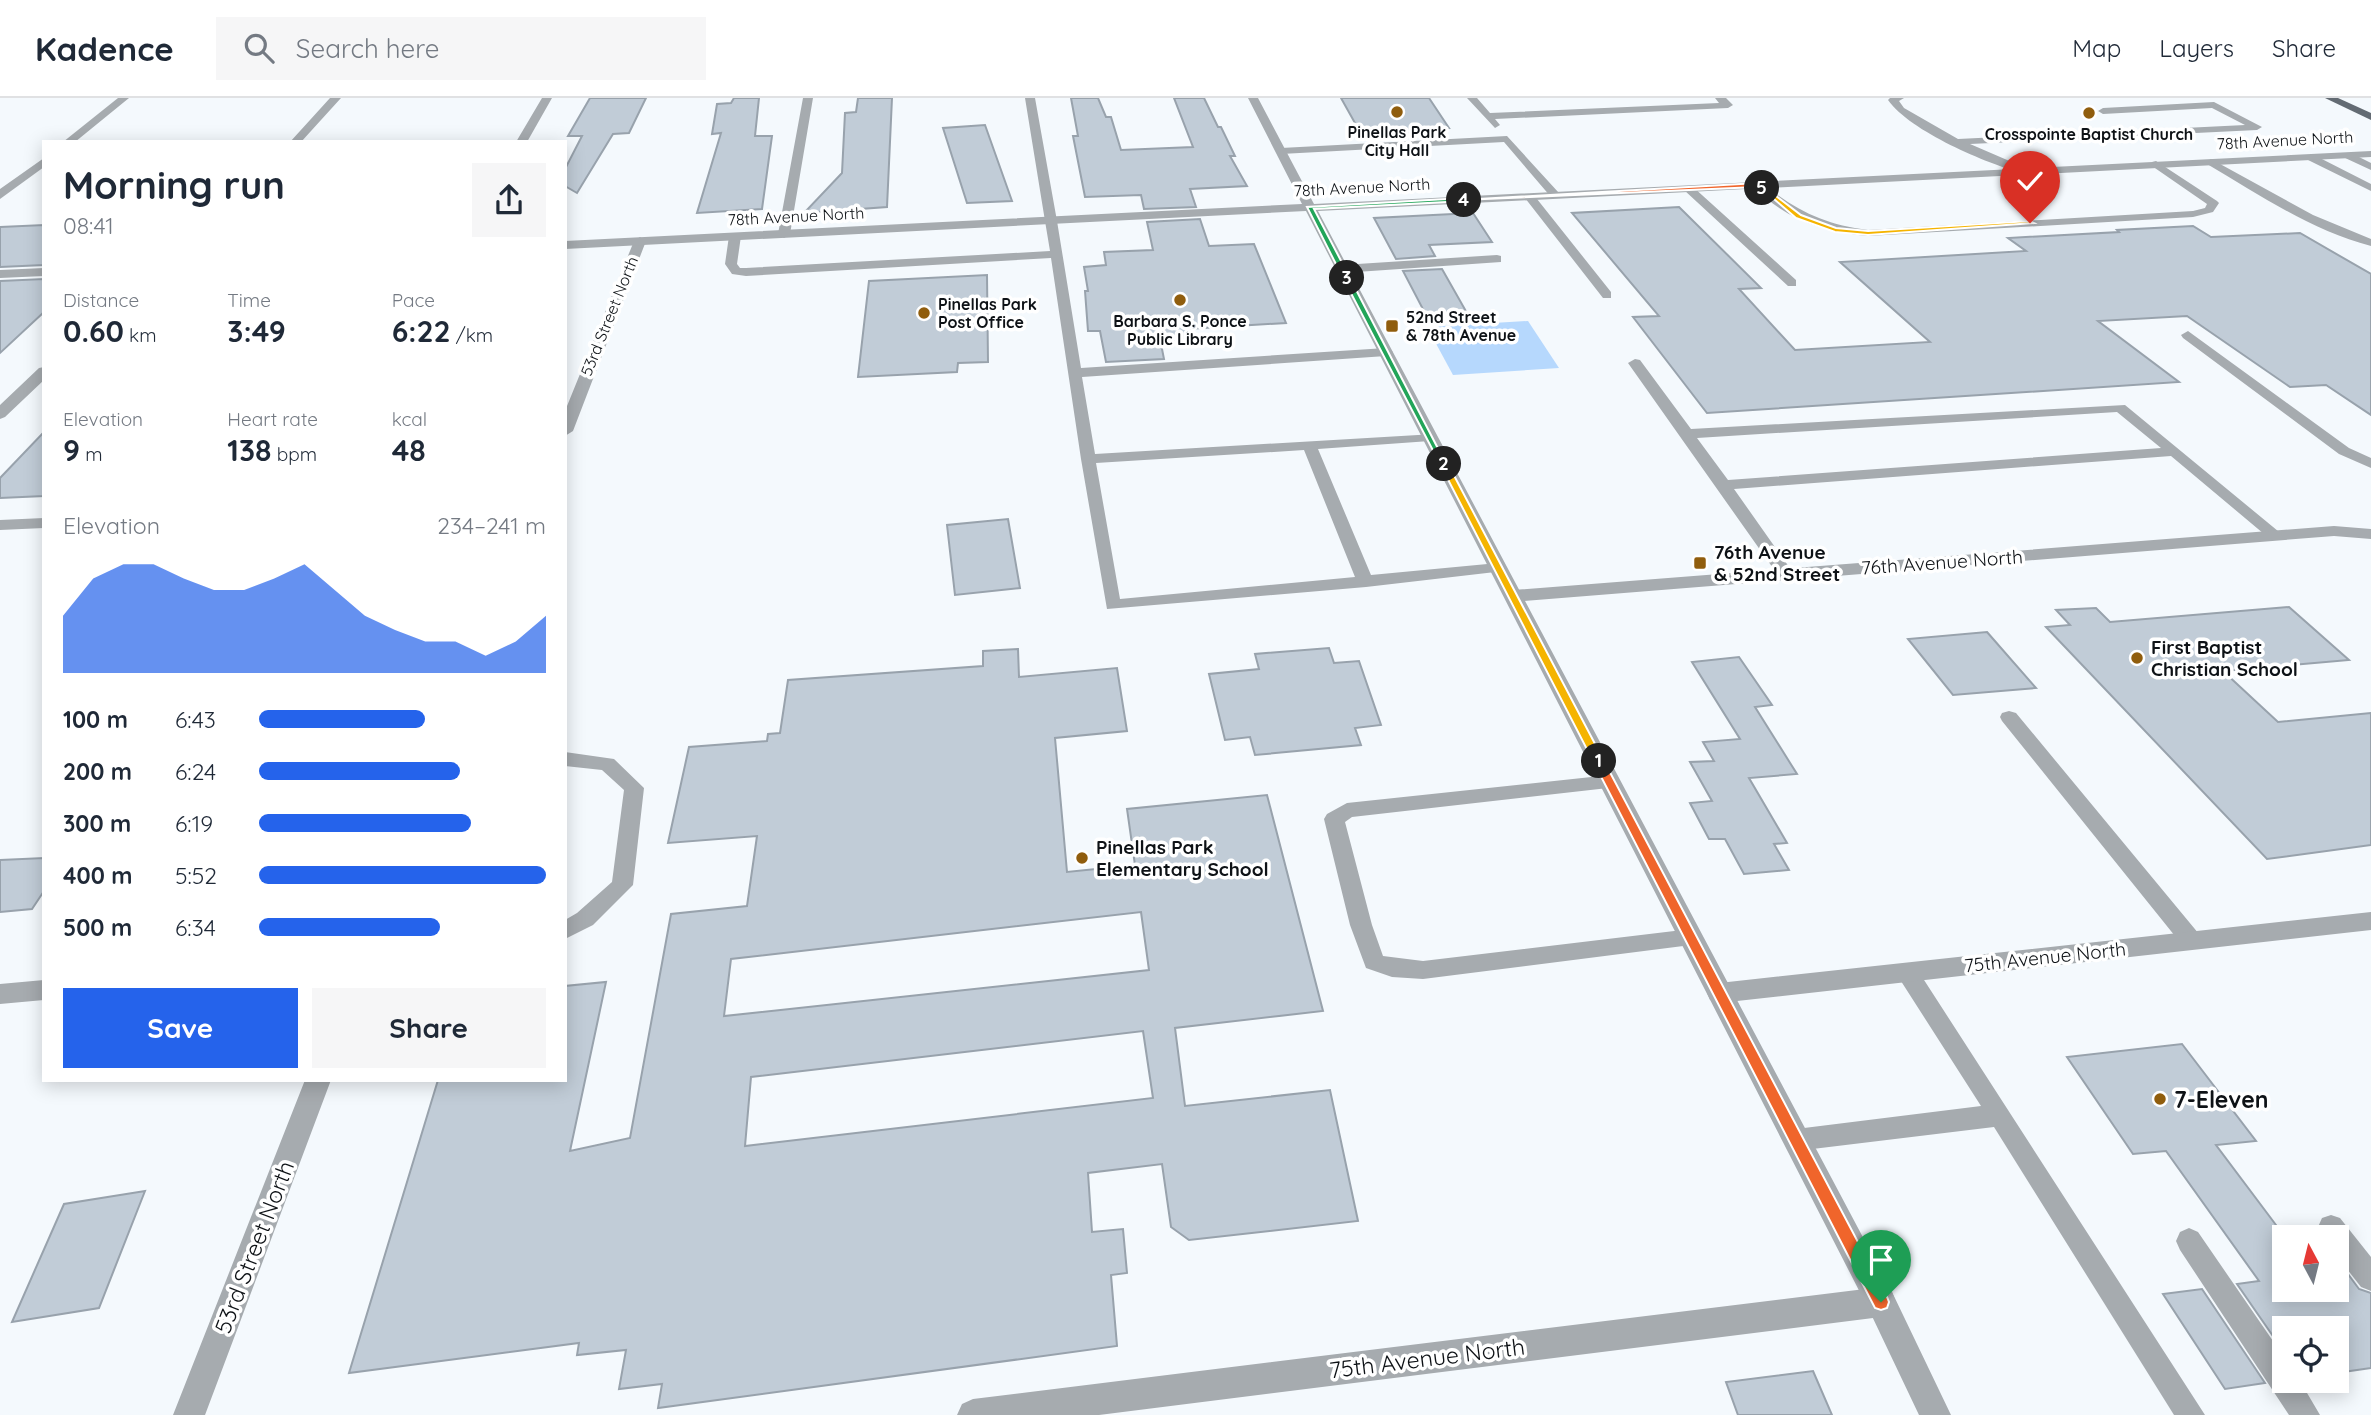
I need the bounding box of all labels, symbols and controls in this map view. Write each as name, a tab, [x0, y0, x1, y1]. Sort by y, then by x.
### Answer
search box	[216, 17, 706, 80]
text: Kadence	[35, 28, 174, 69]
icon: search	[240, 29, 278, 67]
text: Search here	[296, 32, 439, 65]
text: Map	[2072, 33, 2121, 63]
text: Layers	[2159, 33, 2234, 63]
text: Share	[2272, 33, 2336, 63]
marker: Pinellas Park City Hall	[1389, 104, 1405, 120]
marker: Crosspointe Baptist Church	[2081, 105, 2097, 121]
place label: Pinellas Park City Hall	[1348, 122, 1446, 160]
place label: Crosspointe Baptist Church	[1985, 124, 2193, 144]
street label: 78th Avenue North	[2216, 126, 2354, 154]
pin	[2000, 151, 2060, 223]
text: Morning run	[63, 161, 285, 209]
icon: check	[2011, 162, 2049, 200]
button: share	[472, 163, 546, 237]
pin: 5	[1744, 170, 1780, 206]
street label: 78th Avenue North	[1293, 173, 1431, 201]
text: 5	[1756, 175, 1767, 199]
pin: 4	[1446, 182, 1482, 217]
text: 4	[1458, 187, 1469, 211]
street label: 78th Avenue North	[727, 202, 865, 230]
text: 08:41	[63, 211, 114, 240]
street label: 53rd Street North	[576, 253, 642, 379]
pin: 3	[1330, 260, 1364, 296]
text: 3	[1341, 265, 1352, 289]
text: Distance	[63, 288, 139, 312]
text: Time	[227, 288, 271, 312]
text: Pace	[392, 288, 435, 312]
marker: Barbara S. Ponce Public Library	[1172, 292, 1188, 308]
place label: Pinellas Park Post Office	[938, 294, 1037, 332]
marker: Pinellas Park Post Office	[916, 305, 932, 321]
place label: 52nd Street & 78th Avenue	[1406, 307, 1516, 345]
place label: Barbara S. Ponce Public Library	[1113, 311, 1247, 349]
text: 0.60	[63, 312, 124, 350]
text: 3:49	[227, 312, 286, 350]
text: 6:22	[392, 312, 451, 350]
marker: 52nd Street & 78th Avenue	[1384, 318, 1400, 334]
text: km	[124, 323, 157, 347]
text: /km	[451, 323, 493, 347]
text: Elevation	[63, 407, 143, 431]
text: Heart rate	[227, 407, 318, 431]
text: kcal	[392, 407, 427, 431]
text: 9	[63, 431, 80, 469]
text: 138	[227, 431, 272, 469]
text: 48	[392, 431, 426, 469]
text: m	[80, 442, 103, 466]
text: bpm	[272, 442, 317, 466]
pin: 2	[1426, 446, 1462, 482]
text: 2	[1438, 451, 1449, 475]
text: Elevation	[63, 511, 160, 540]
text: 234–241 m	[437, 511, 546, 540]
place label: 76th Avenue & 52nd Street	[1714, 540, 1840, 586]
street label: 76th Avenue North	[1860, 544, 2024, 580]
marker: 76th Avenue & 52nd Street	[1692, 555, 1708, 571]
place label: First Baptist Christian School	[2151, 635, 2298, 681]
marker: First Baptist Christian School	[2129, 650, 2145, 666]
text: 100 m	[63, 705, 128, 734]
text: 6:43	[175, 705, 216, 734]
pin: 1	[1582, 744, 1616, 778]
text: 1	[1595, 748, 1602, 772]
text: 200 m	[63, 757, 132, 786]
text: 6:24	[175, 757, 216, 786]
text: 300 m	[63, 809, 131, 838]
text: 6:19	[175, 809, 213, 838]
place label: Pinellas Park Elementary School	[1096, 835, 1269, 881]
marker: Pinellas Park Elementary School	[1074, 850, 1090, 866]
text: 400 m	[63, 861, 132, 890]
text: 5:52	[175, 861, 217, 890]
text: 500 m	[63, 913, 132, 942]
text: 6:34	[175, 913, 216, 942]
street label: 75th Avenue North	[1963, 937, 2127, 977]
button: Save	[63, 988, 298, 1068]
button: Share	[312, 988, 546, 1068]
place label: 7-Eleven	[2174, 1085, 2268, 1114]
marker: 7-Eleven	[2152, 1091, 2168, 1107]
street label: 53rd Street North	[208, 1157, 300, 1337]
north arrow	[2272, 1225, 2348, 1302]
map controls	[2272, 1225, 2349, 1393]
pin	[1851, 1230, 1911, 1302]
icon: arrive	[1862, 1241, 1900, 1279]
button: locate	[2272, 1316, 2349, 1393]
street label: 75th Avenue North	[1328, 1332, 1526, 1384]

